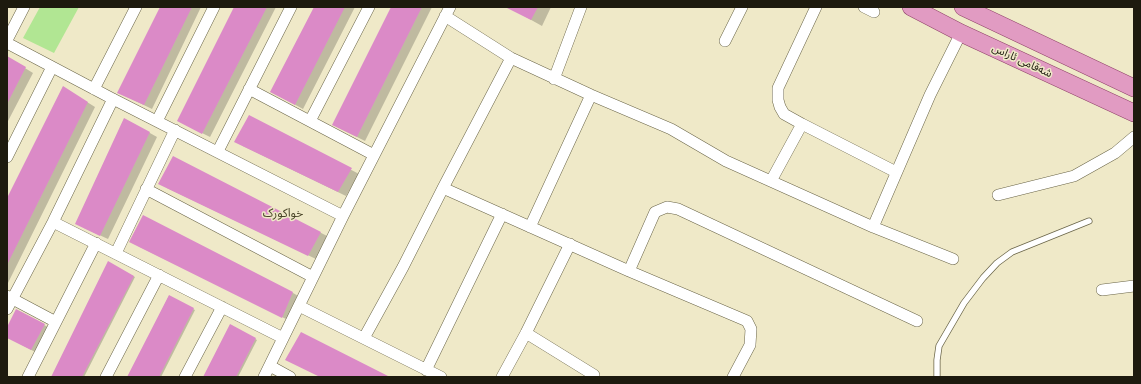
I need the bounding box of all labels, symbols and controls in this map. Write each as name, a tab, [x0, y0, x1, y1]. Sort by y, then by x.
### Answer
street label: شەقامی ئاراس	[990, 41, 1054, 81]
district label: خواکورک	[263, 207, 303, 221]

